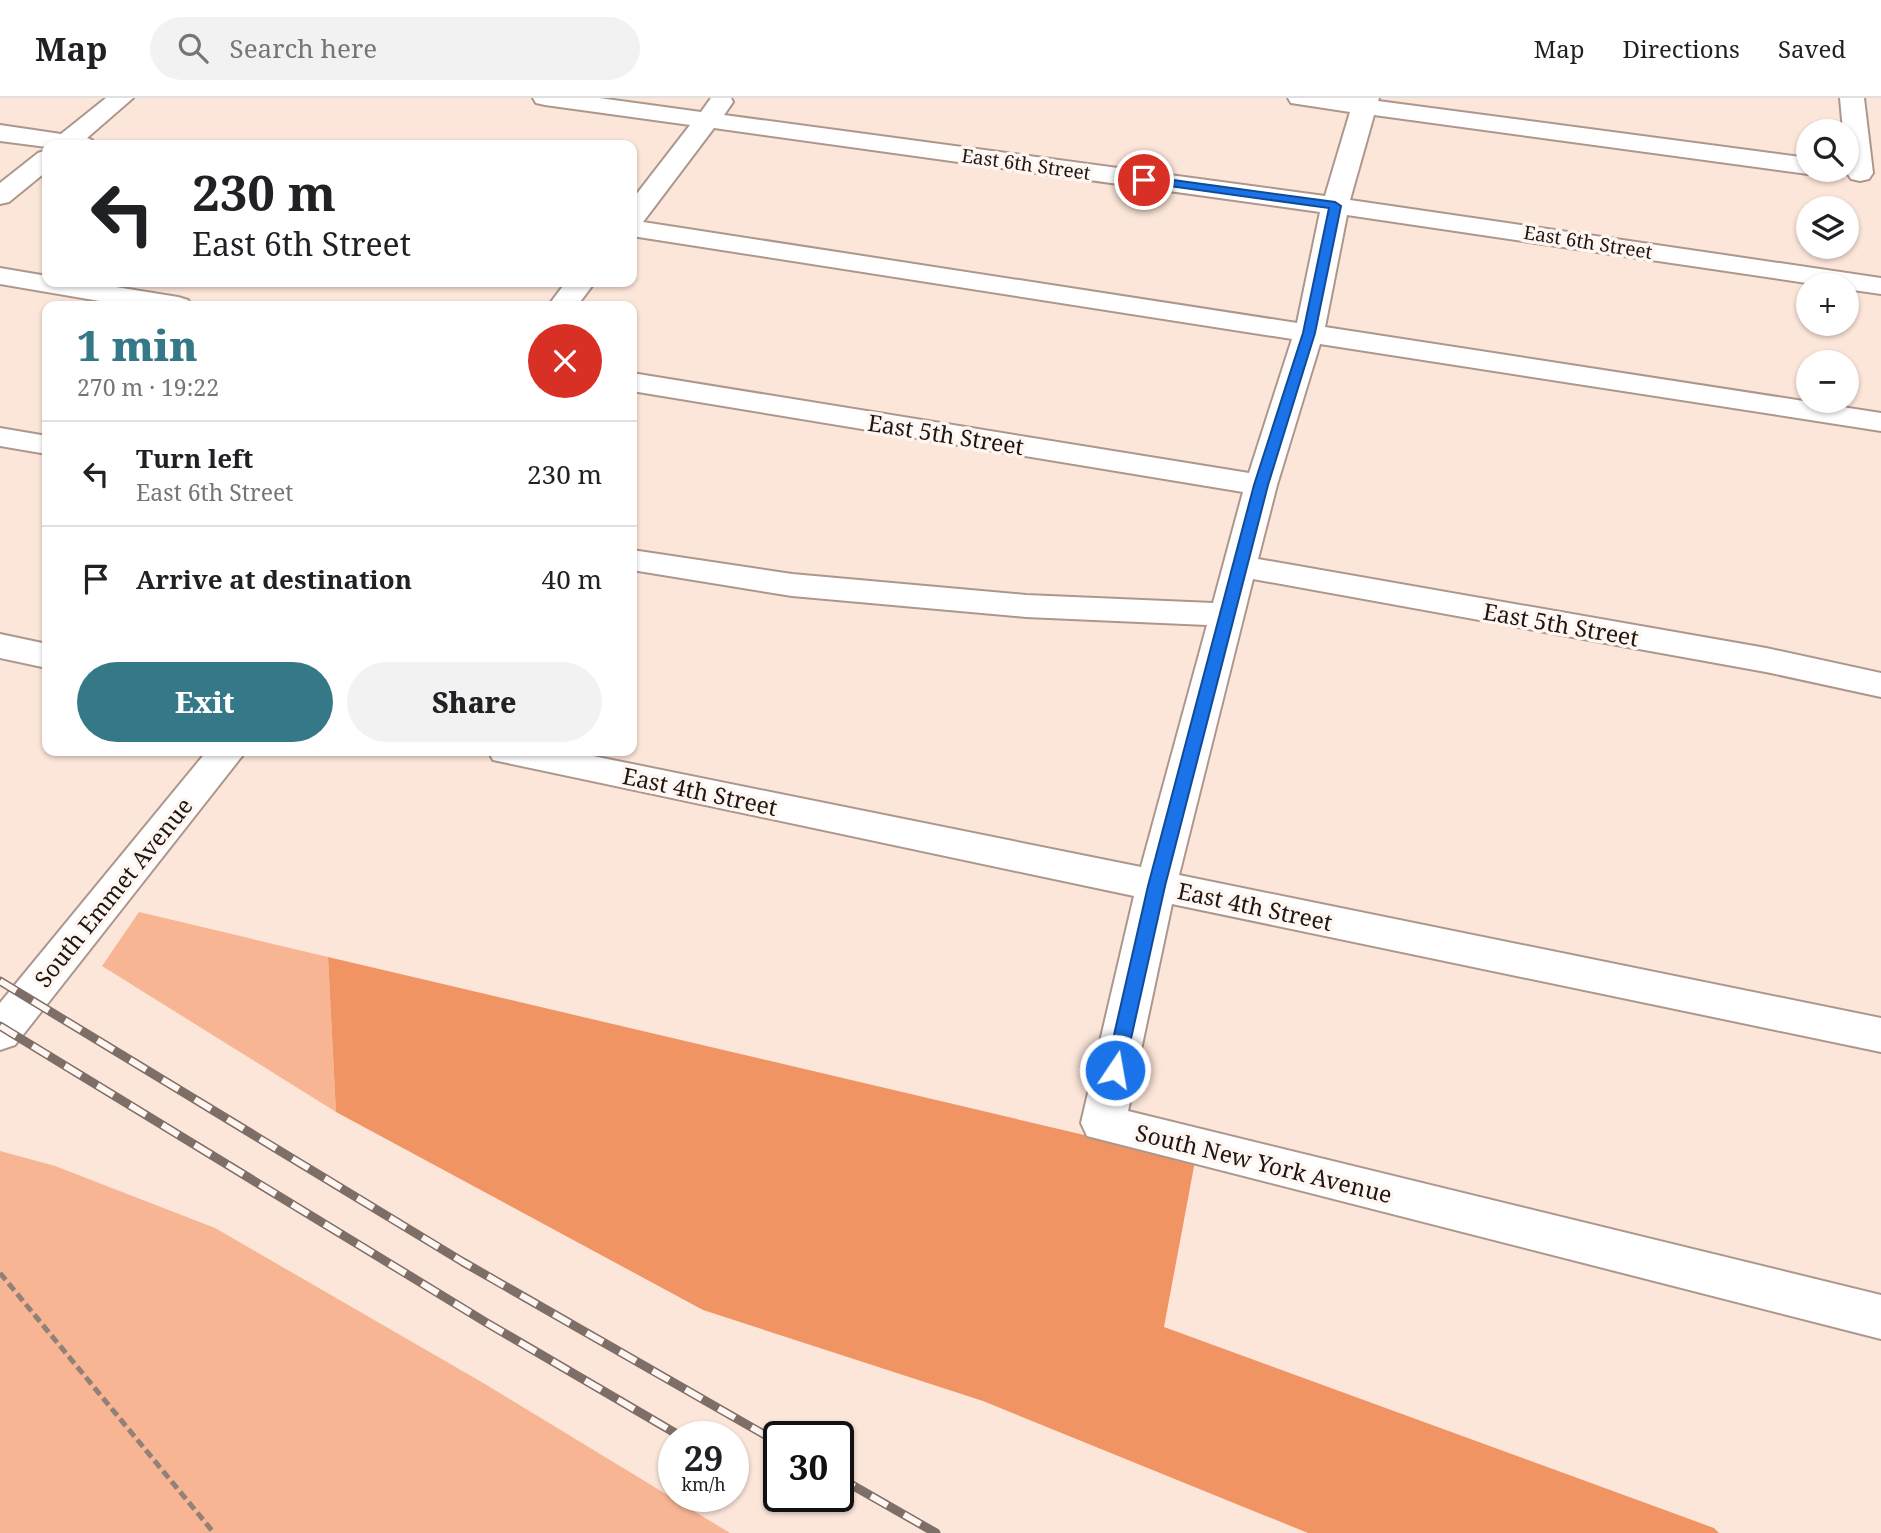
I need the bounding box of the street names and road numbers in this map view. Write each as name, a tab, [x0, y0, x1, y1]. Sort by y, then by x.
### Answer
street label: East 6th Street	[960, 142, 1092, 186]
street label: East 6th Street	[1522, 219, 1655, 265]
street label: East 5th Street	[866, 406, 1026, 462]
street label: East 5th Street	[1481, 595, 1641, 653]
street label: East 4th Street	[620, 759, 780, 823]
street label: South Emmet Avenue	[26, 790, 200, 994]
street label: East 4th Street	[1175, 874, 1335, 938]
street label: South New York Avenue	[1132, 1116, 1396, 1210]

